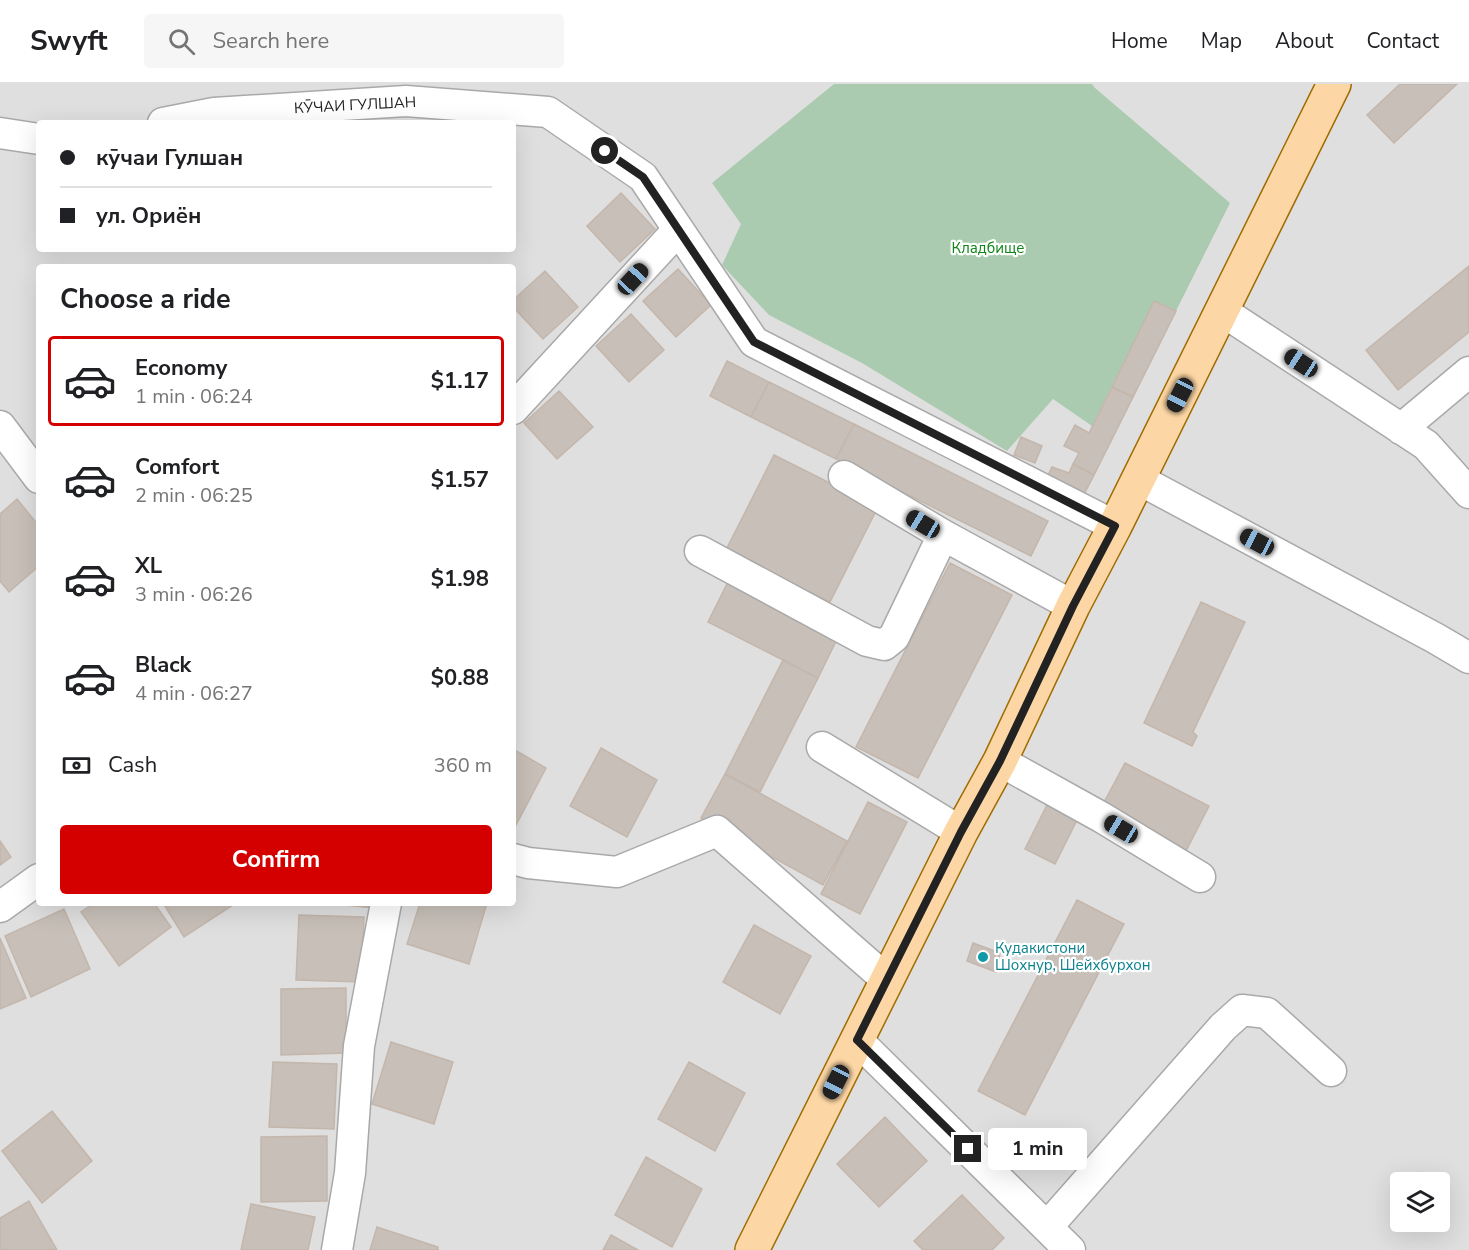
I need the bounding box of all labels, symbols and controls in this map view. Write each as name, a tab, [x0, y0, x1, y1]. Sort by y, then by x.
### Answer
search box	[144, 14, 564, 68]
text: Swyft	[30, 22, 108, 60]
icon: search	[165, 25, 198, 58]
text: Search here	[213, 26, 329, 56]
text: Home	[1111, 27, 1168, 55]
text: Map	[1201, 27, 1242, 55]
text: About	[1275, 27, 1333, 55]
text: Contact	[1366, 27, 1439, 55]
street label: КӮЧАИ ГУЛШАН	[293, 92, 417, 118]
route start	[591, 137, 618, 164]
text: кӯчаи Гулшан	[96, 143, 243, 173]
text: ул. Ориён	[96, 201, 201, 231]
park label: Кладбище	[952, 238, 1024, 258]
car	[614, 260, 652, 298]
text: Choose a ride	[60, 281, 231, 318]
car	[1281, 346, 1321, 380]
text: Economy	[135, 353, 227, 383]
icon: car	[63, 354, 117, 408]
text: $1.17	[431, 366, 489, 396]
car	[1164, 375, 1196, 415]
text: 1 min · 06:24	[135, 383, 253, 410]
text: Comfort	[135, 452, 219, 482]
icon: car	[63, 453, 117, 507]
text: $1.57	[431, 465, 489, 495]
text: 2 min · 06:25	[135, 482, 253, 509]
car	[903, 507, 943, 541]
car	[1237, 526, 1277, 558]
text: XL	[135, 551, 162, 581]
icon: car	[63, 552, 117, 606]
text: $1.98	[431, 564, 489, 594]
text: 3 min · 06:26	[135, 581, 253, 608]
text: Black	[135, 650, 191, 680]
icon: car	[63, 651, 117, 705]
text: $0.88	[431, 663, 489, 693]
text: 4 min · 06:27	[135, 680, 253, 707]
icon: cash	[60, 749, 93, 782]
text: Cash	[108, 750, 157, 780]
text: 360 m	[434, 752, 492, 779]
car	[1101, 812, 1141, 846]
button: Confirm	[60, 825, 492, 894]
place label: Кудакистони Шохнур, Шейхбурхон	[995, 938, 1151, 975]
marker: Кудакистони Шохнур, Шейхбурхон	[976, 950, 990, 964]
car	[820, 1062, 852, 1102]
callout: 1 min	[989, 1128, 1088, 1170]
route end	[954, 1135, 981, 1162]
text: 1 min	[1012, 1135, 1063, 1162]
map controls	[1390, 1172, 1450, 1232]
button: layers	[1390, 1172, 1450, 1232]

